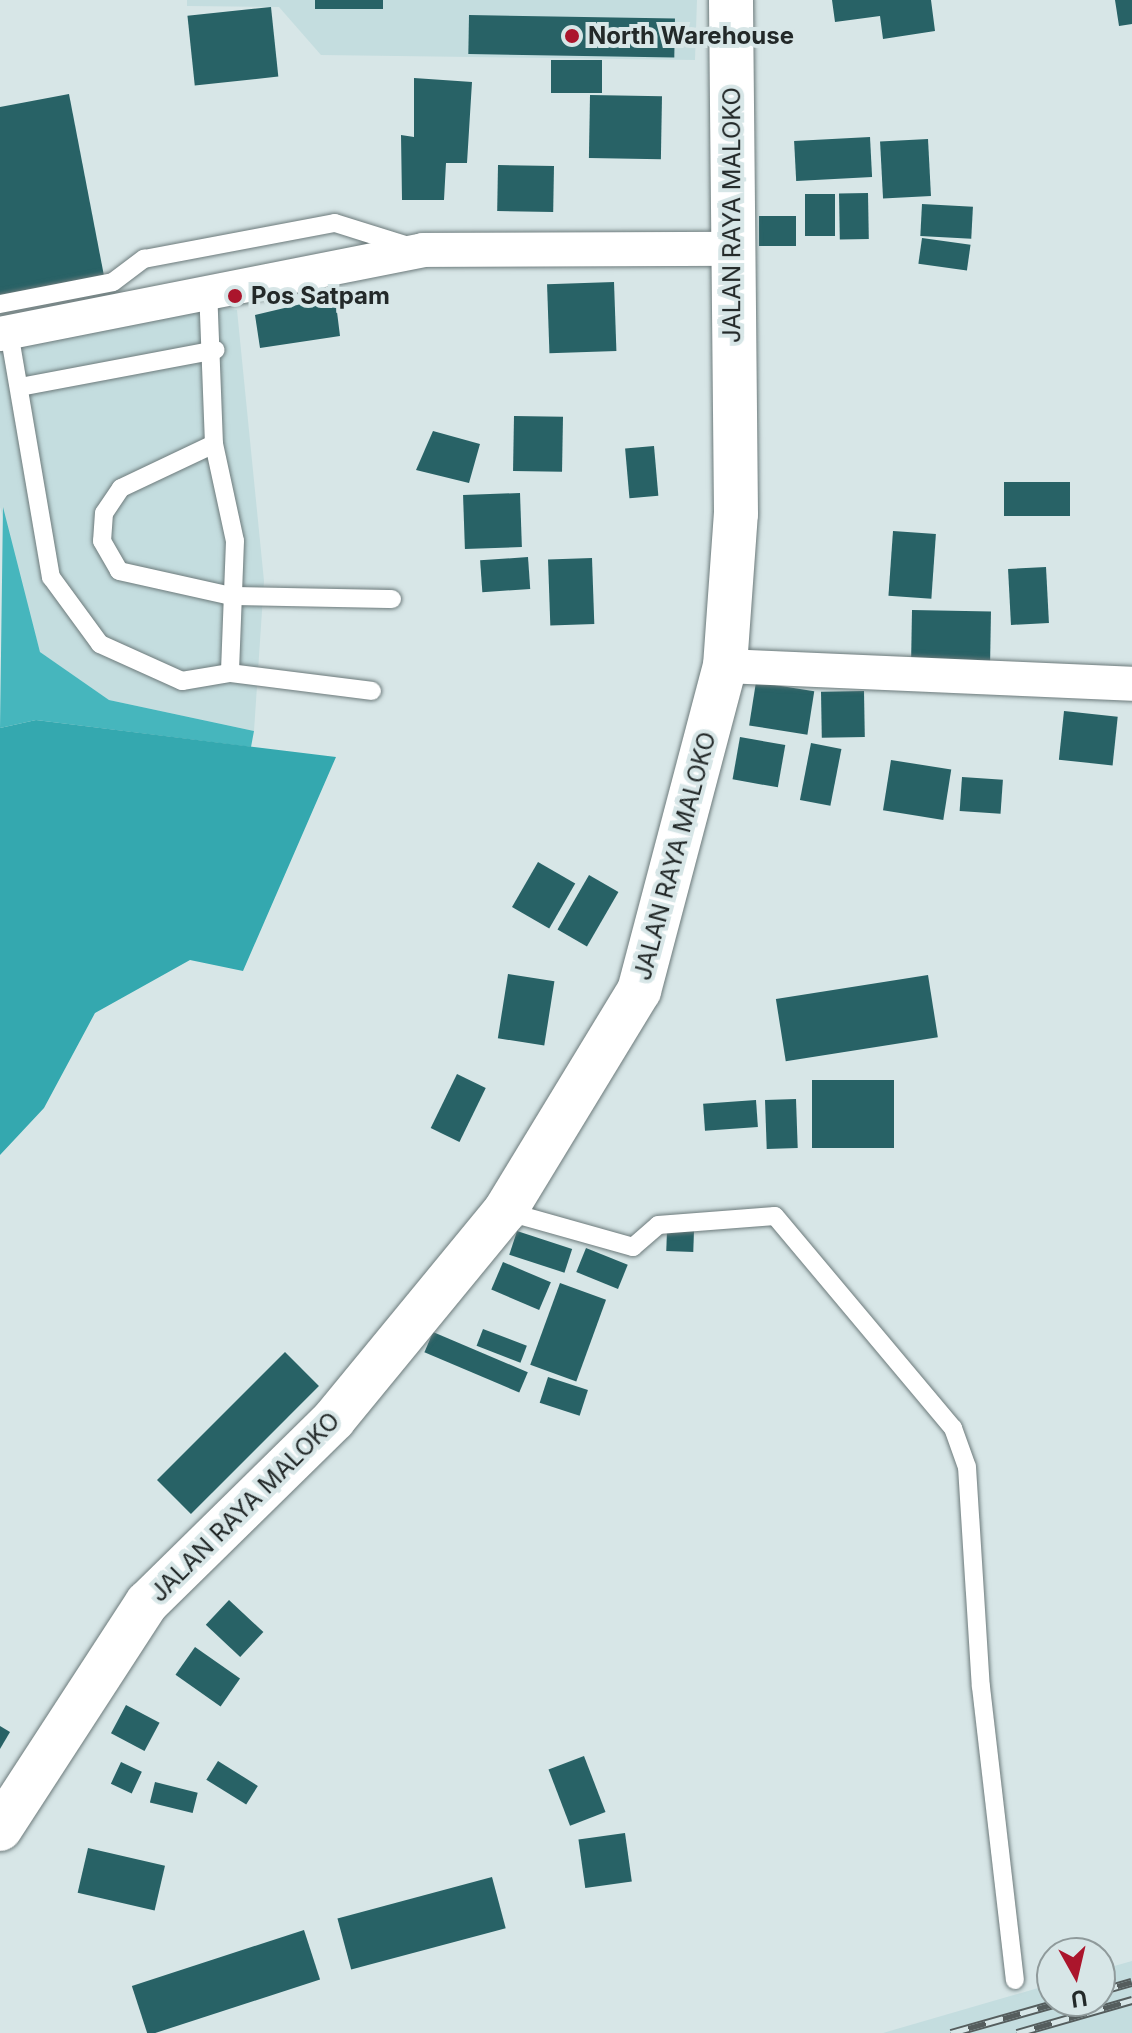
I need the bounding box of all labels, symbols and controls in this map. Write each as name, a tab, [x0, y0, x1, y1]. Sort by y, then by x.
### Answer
place label: North Warehouse	[588, 22, 794, 50]
marker: North Warehouse	[563, 27, 581, 45]
street label: JALAN RAYA MALOKO	[718, 87, 746, 343]
place label: Pos Satpam	[251, 282, 390, 310]
marker: Pos Satpam	[226, 287, 244, 305]
street label: JALAN RAYA MALOKO	[628, 729, 722, 983]
street label: JALAN RAYA MALOKO	[144, 1406, 346, 1608]
north arrow	[1036, 1937, 1116, 2017]
text: U	[1069, 1985, 1089, 2013]

